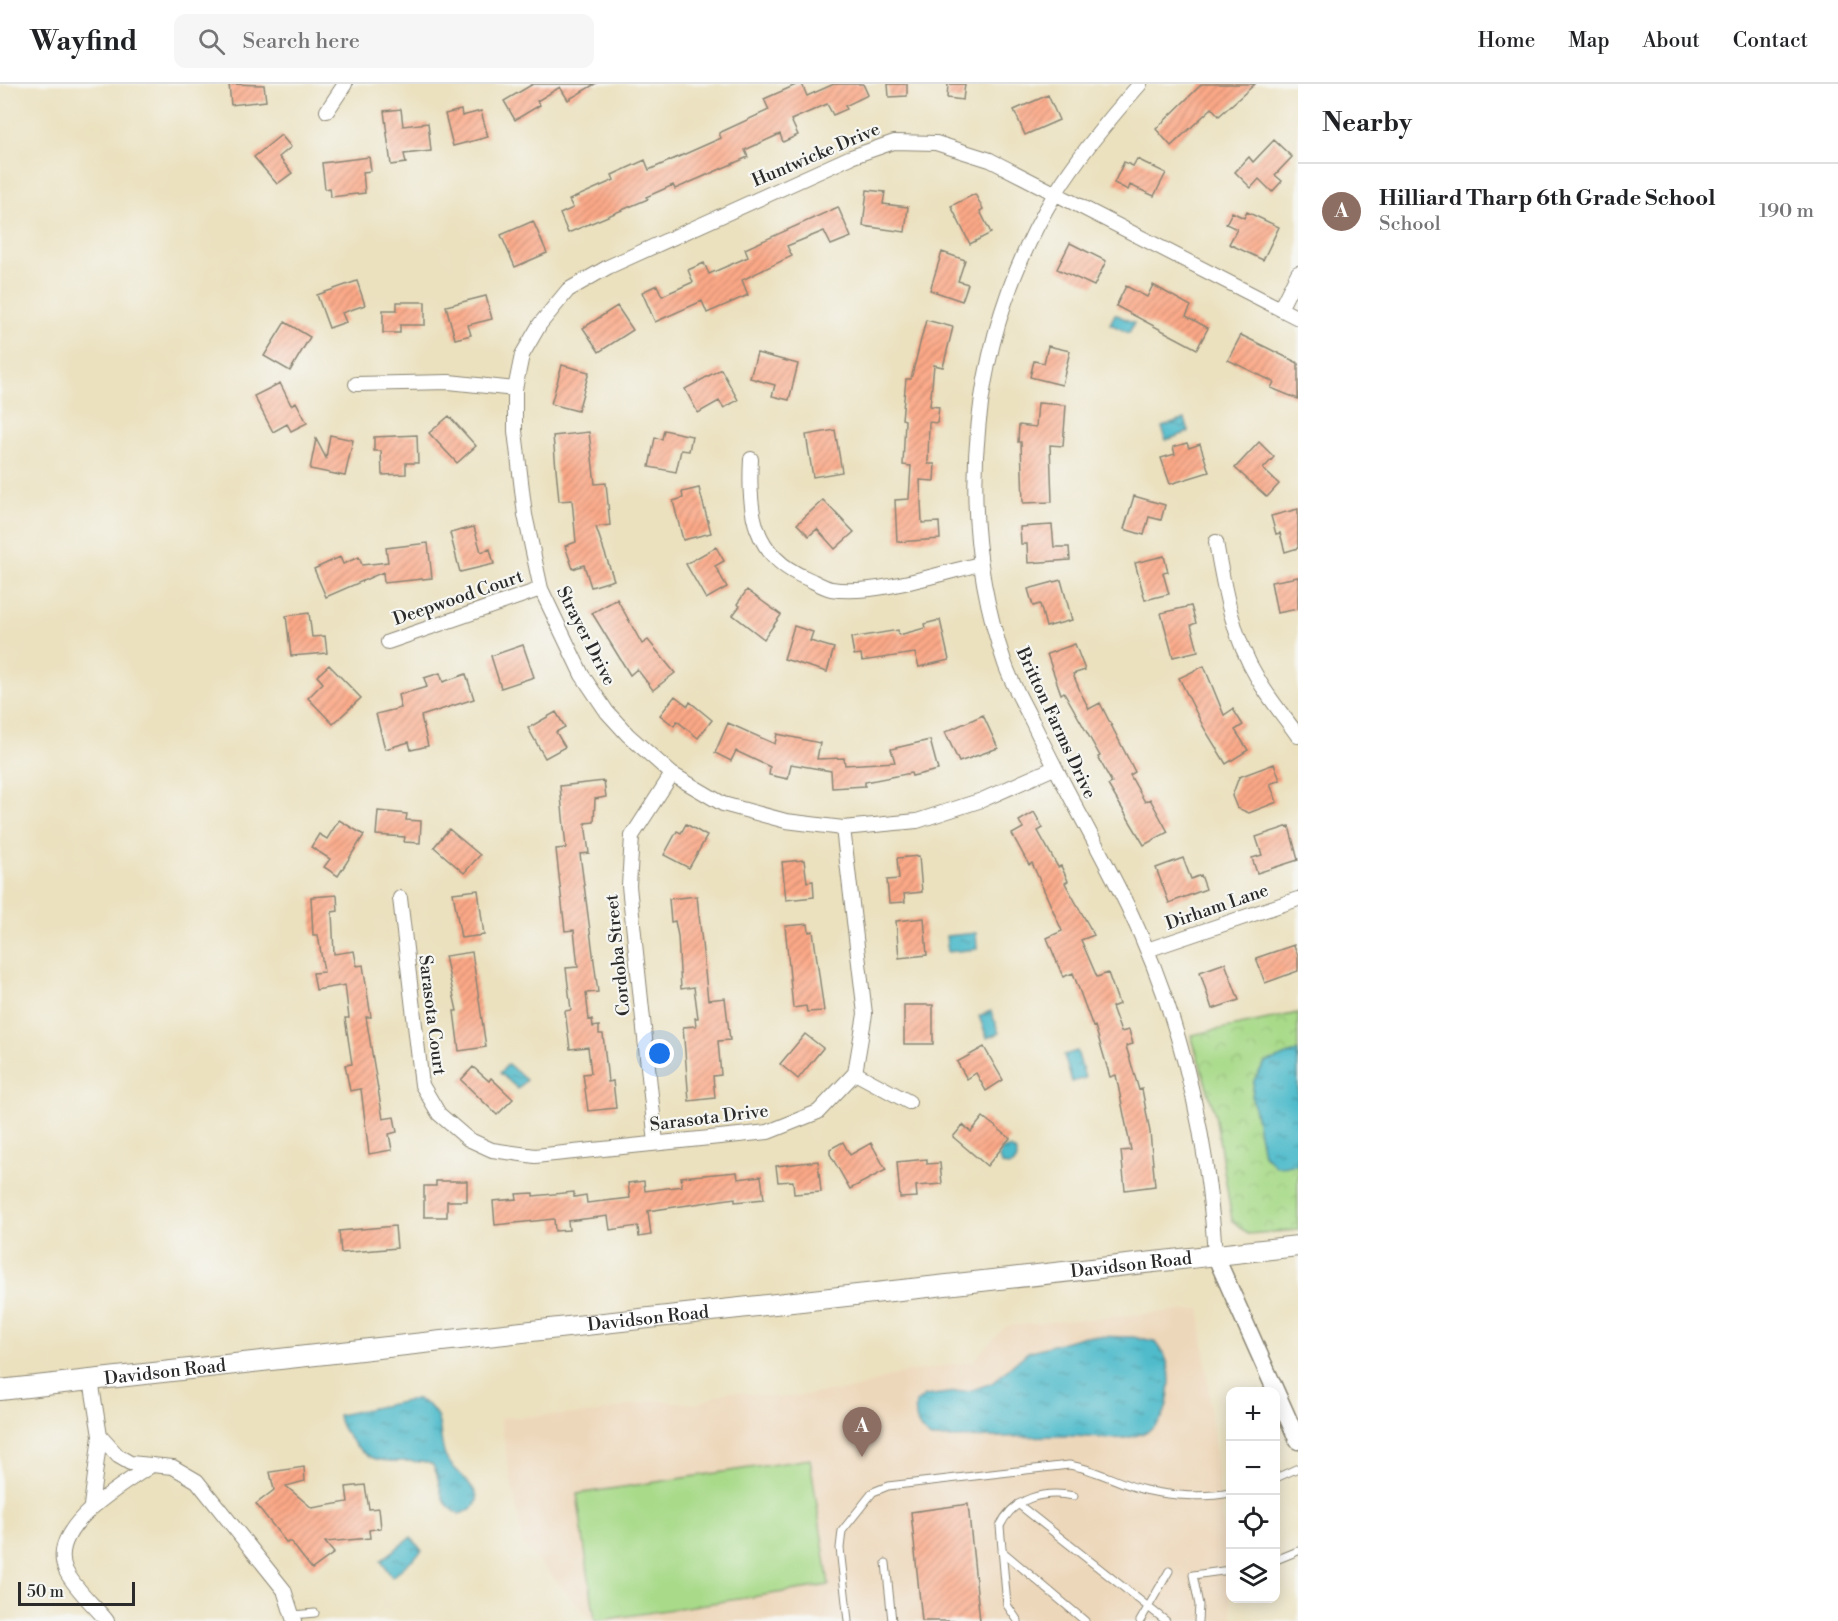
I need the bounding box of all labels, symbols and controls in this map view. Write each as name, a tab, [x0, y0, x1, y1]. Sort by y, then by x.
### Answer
search box	[174, 14, 594, 68]
text: Wayfind	[30, 24, 138, 59]
icon: search	[195, 25, 228, 58]
text: Search here	[243, 28, 360, 55]
text: Home	[1478, 28, 1535, 54]
text: Map	[1568, 28, 1610, 54]
text: About	[1643, 28, 1700, 54]
text: Contact	[1733, 28, 1808, 54]
text: Nearby	[1322, 107, 1412, 139]
street label: Huntwicke Drive	[748, 118, 884, 192]
text: Hilliard Tharp 6th Grade School	[1379, 185, 1716, 212]
text: A	[1334, 199, 1349, 224]
text: 190 m	[1759, 199, 1814, 224]
text: School	[1379, 212, 1441, 237]
street label: Deepwood Court	[390, 565, 527, 631]
street label: Strayer Drive	[551, 583, 621, 689]
street label: Britton Farms Drive	[1010, 643, 1101, 803]
street label: Dirham Lane	[1162, 879, 1272, 935]
street label: Cordoba Street	[600, 892, 636, 1017]
street label: Sarasota Court	[413, 954, 451, 1077]
your location	[645, 1039, 674, 1068]
street label: Sarasota Drive	[648, 1099, 770, 1137]
street label: Davidson Road	[1069, 1246, 1194, 1283]
street label: Davidson Road	[586, 1300, 711, 1336]
street label: Davidson Road	[103, 1353, 228, 1390]
map controls	[1226, 1387, 1280, 1603]
button: +	[1226, 1387, 1280, 1441]
pin: A	[842, 1408, 882, 1457]
button: −	[1226, 1441, 1280, 1495]
button: locate	[1226, 1495, 1280, 1549]
button: layers	[1226, 1549, 1280, 1603]
scale bar	[18, 1579, 135, 1606]
text: 50 m	[27, 1582, 64, 1602]

